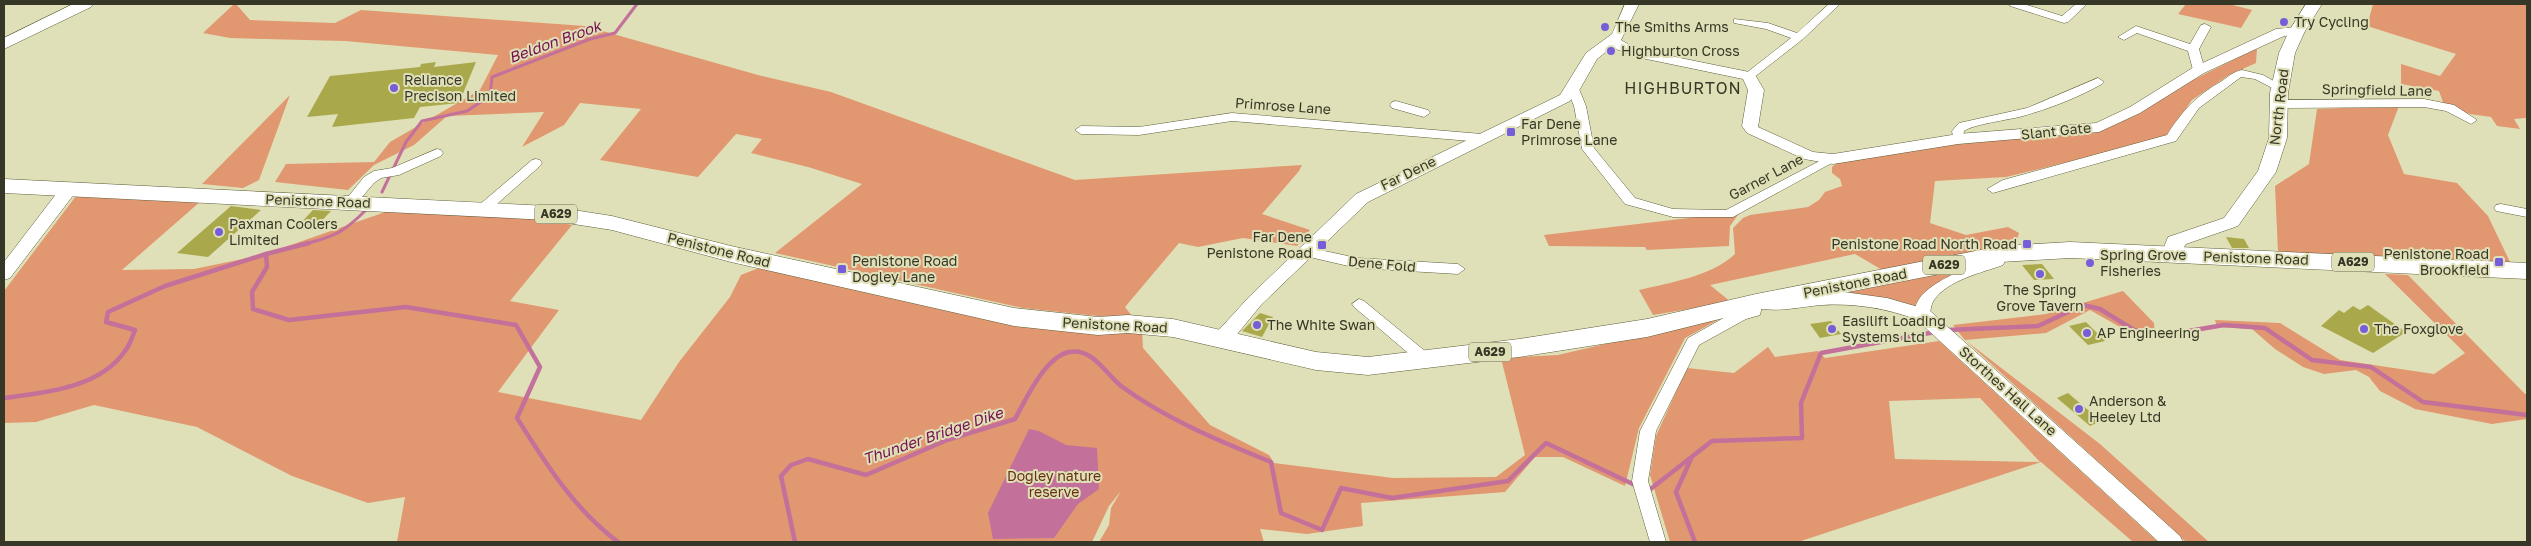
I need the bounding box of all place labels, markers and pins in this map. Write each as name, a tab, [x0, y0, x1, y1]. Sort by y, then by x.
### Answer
place label: Try Cycling	[2294, 13, 2369, 30]
marker: Try Cycling	[2278, 16, 2290, 28]
place label: The Smiths Arms	[1615, 18, 1729, 35]
marker: The Smiths Arms	[1599, 21, 1611, 33]
place label: Highburton Cross	[1621, 42, 1740, 59]
marker: Highburton Cross	[1605, 45, 1617, 57]
place label: Reliance Precison Limited	[404, 71, 516, 104]
marker: Reliance Precison Limited	[388, 82, 400, 94]
place label: Far Dene Primrose Lane	[1521, 115, 1617, 148]
marker: Far Dene Primrose Lane	[1505, 126, 1517, 138]
place label: Paxman Coolers Limited	[229, 215, 338, 248]
marker: Paxman Coolers Limited	[213, 226, 225, 238]
place label: Far Dene Penistone Road	[1207, 228, 1312, 261]
place label: Penistone Road North Road	[1831, 235, 2017, 252]
marker: Penistone Road North Road	[2021, 238, 2033, 250]
marker: Far Dene Penistone Road	[1316, 239, 1328, 251]
place label: Penistone Road Brookfield	[2384, 245, 2489, 278]
place label: Spring Grove Fisheries	[2100, 246, 2187, 279]
place label: Penistone Road Dogley Lane	[852, 252, 957, 285]
marker: Penistone Road Brookfield	[2493, 256, 2505, 268]
marker: Spring Grove Fisheries	[2084, 257, 2096, 269]
marker: Penistone Road Dogley Lane	[836, 263, 848, 275]
marker: The Spring Grove Tavern	[2034, 268, 2046, 280]
place label: The Spring Grove Tavern	[1996, 281, 2084, 314]
place label: Easilift Loading Systems Ltd	[1842, 312, 1946, 345]
place label: The White Swan	[1267, 316, 1375, 333]
marker: The White Swan	[1251, 319, 1263, 331]
place label: The Foxglove	[2374, 320, 2463, 337]
marker: Easilift Loading Systems Ltd	[1826, 323, 1838, 335]
marker: The Foxglove	[2358, 323, 2370, 335]
place label: AP Engineering	[2097, 324, 2200, 341]
marker: AP Engineering	[2081, 327, 2093, 339]
place label: Anderson & Heeley Ltd	[2089, 392, 2167, 425]
marker: Anderson & Heeley Ltd	[2073, 403, 2085, 415]

